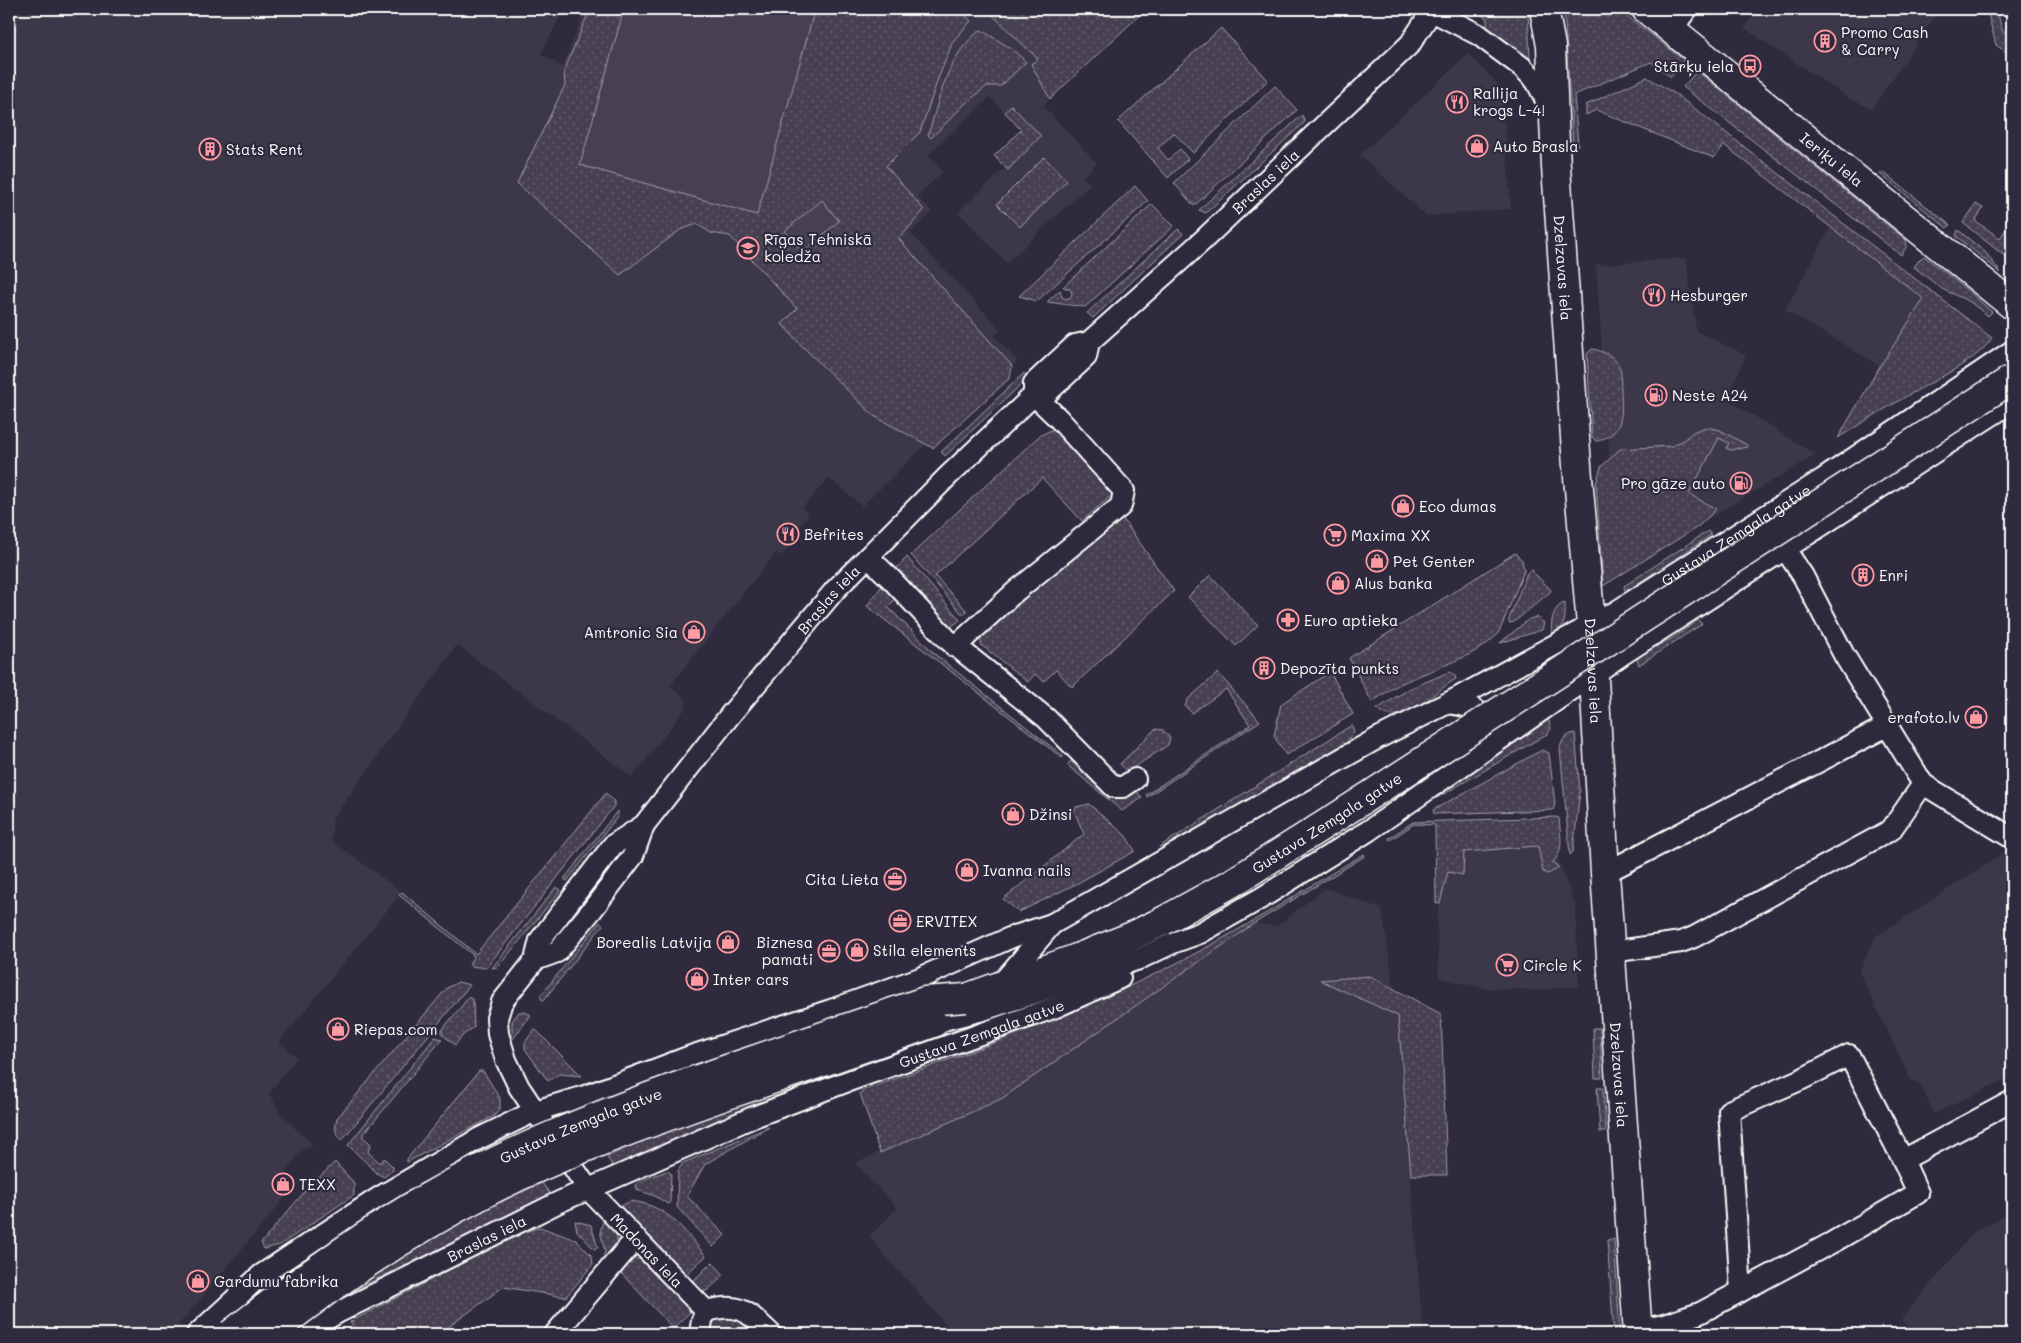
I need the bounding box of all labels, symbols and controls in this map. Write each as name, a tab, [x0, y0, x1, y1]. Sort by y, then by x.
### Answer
place label: Promo Cash & Carry	[1841, 22, 1928, 59]
building icon: Promo Cash & Carry	[1813, 29, 1837, 53]
bus stop icon: Stārķu iela	[1738, 54, 1762, 78]
place label: Stārķu iela	[1654, 56, 1734, 77]
place label: Rallija krogs L-4!	[1473, 83, 1545, 120]
restaurant icon: Rallija krogs L-4!	[1445, 90, 1469, 114]
street label: Ieriķu iela	[1796, 128, 1868, 191]
shop icon: Auto Brasla	[1465, 134, 1489, 158]
place label: Auto Brasla	[1493, 136, 1578, 156]
building icon: Stats Rent	[198, 137, 222, 161]
place label: Stats Rent	[226, 139, 303, 159]
street label: Braslas iela	[1227, 144, 1303, 218]
street label: Dzelzavas iela	[1549, 214, 1577, 321]
place label: Rīgas Tehniskā koledža	[764, 229, 872, 266]
school or university icon: Rīgas Tehniskā koledža	[736, 236, 760, 260]
restaurant icon: Hesburger	[1642, 283, 1666, 307]
place label: Hesburger	[1670, 285, 1748, 305]
fuel station icon: Neste A24	[1644, 383, 1668, 407]
place label: Neste A24	[1672, 385, 1748, 405]
fuel station icon: Pro gāze auto	[1729, 471, 1753, 495]
place label: Pro gāze auto	[1621, 473, 1725, 493]
street label: Gustava Zemgala gatve	[1657, 480, 1814, 590]
shop icon: Eco dumas	[1391, 494, 1415, 518]
place label: Eco dumas	[1419, 496, 1496, 516]
restaurant icon: Befrites	[776, 522, 800, 546]
supermarket icon: Maxima XX	[1323, 523, 1347, 547]
place label: Befrites	[804, 524, 864, 544]
place label: Maxima XX	[1351, 525, 1431, 545]
shop icon: Pet Genter	[1365, 549, 1389, 573]
place label: Pet Genter	[1393, 551, 1475, 571]
street label: Braslas iela	[792, 561, 864, 638]
building icon: Enri	[1851, 563, 1875, 587]
place label: Enri	[1879, 565, 1908, 585]
shop icon: Alus banka	[1326, 571, 1350, 595]
place label: Alus banka	[1354, 573, 1433, 593]
pharmacy icon: Euro aptieka	[1276, 608, 1300, 632]
place label: Euro aptieka	[1304, 610, 1398, 630]
street label: Dzelzavas iela	[1580, 617, 1607, 724]
shop icon: Amtronic Sia	[682, 620, 706, 644]
place label: Amtronic Sia	[584, 622, 678, 642]
building icon: Depozīta punkts	[1252, 656, 1276, 680]
place label: Depozīta punkts	[1280, 658, 1399, 678]
shop icon: erafoto.lv	[1964, 705, 1988, 729]
place label: erafoto.lv	[1887, 707, 1960, 727]
street label: Gustava Zemgala gatve	[1248, 767, 1405, 878]
shop icon: Džinsi	[1001, 802, 1025, 826]
place label: Džinsi	[1029, 804, 1072, 824]
shop icon: Ivanna nails	[955, 858, 979, 882]
place label: Ivanna nails	[983, 860, 1071, 880]
office icon: Cita Lieta	[883, 867, 907, 891]
place label: Cita Lieta	[805, 869, 879, 889]
office icon: ERVITEX	[888, 909, 912, 933]
place label: ERVITEX	[916, 911, 977, 931]
shop icon: Borealis Latvija	[716, 930, 740, 954]
place label: Borealis Latvija	[596, 932, 712, 952]
place label: Biznesa pamati	[757, 932, 813, 969]
shop icon: Stila elements	[845, 938, 869, 962]
office icon: Biznesa pamati	[817, 939, 841, 963]
place label: Stila elements	[873, 940, 976, 960]
supermarket icon: Circle K	[1495, 953, 1519, 977]
place label: Circle K	[1523, 955, 1582, 975]
shop icon: Inter cars	[685, 967, 709, 991]
place label: Inter cars	[713, 969, 789, 989]
street label: Gustava Zemgala gatve	[896, 995, 1067, 1072]
shop icon: Riepas.com	[326, 1017, 350, 1041]
place label: Riepas.com	[354, 1019, 438, 1039]
street label: Dzelzavas iela	[1606, 1021, 1633, 1128]
street label: Gustava Zemgala gatve	[496, 1083, 665, 1168]
shop icon: TEXX	[271, 1172, 295, 1196]
place label: TEXX	[299, 1174, 336, 1194]
street label: Madonas iela	[606, 1208, 688, 1292]
street label: Braslas iela	[444, 1210, 529, 1266]
shop icon: Gardumu fabrika	[186, 1269, 210, 1293]
place label: Gardumu fabrika	[214, 1271, 339, 1291]

